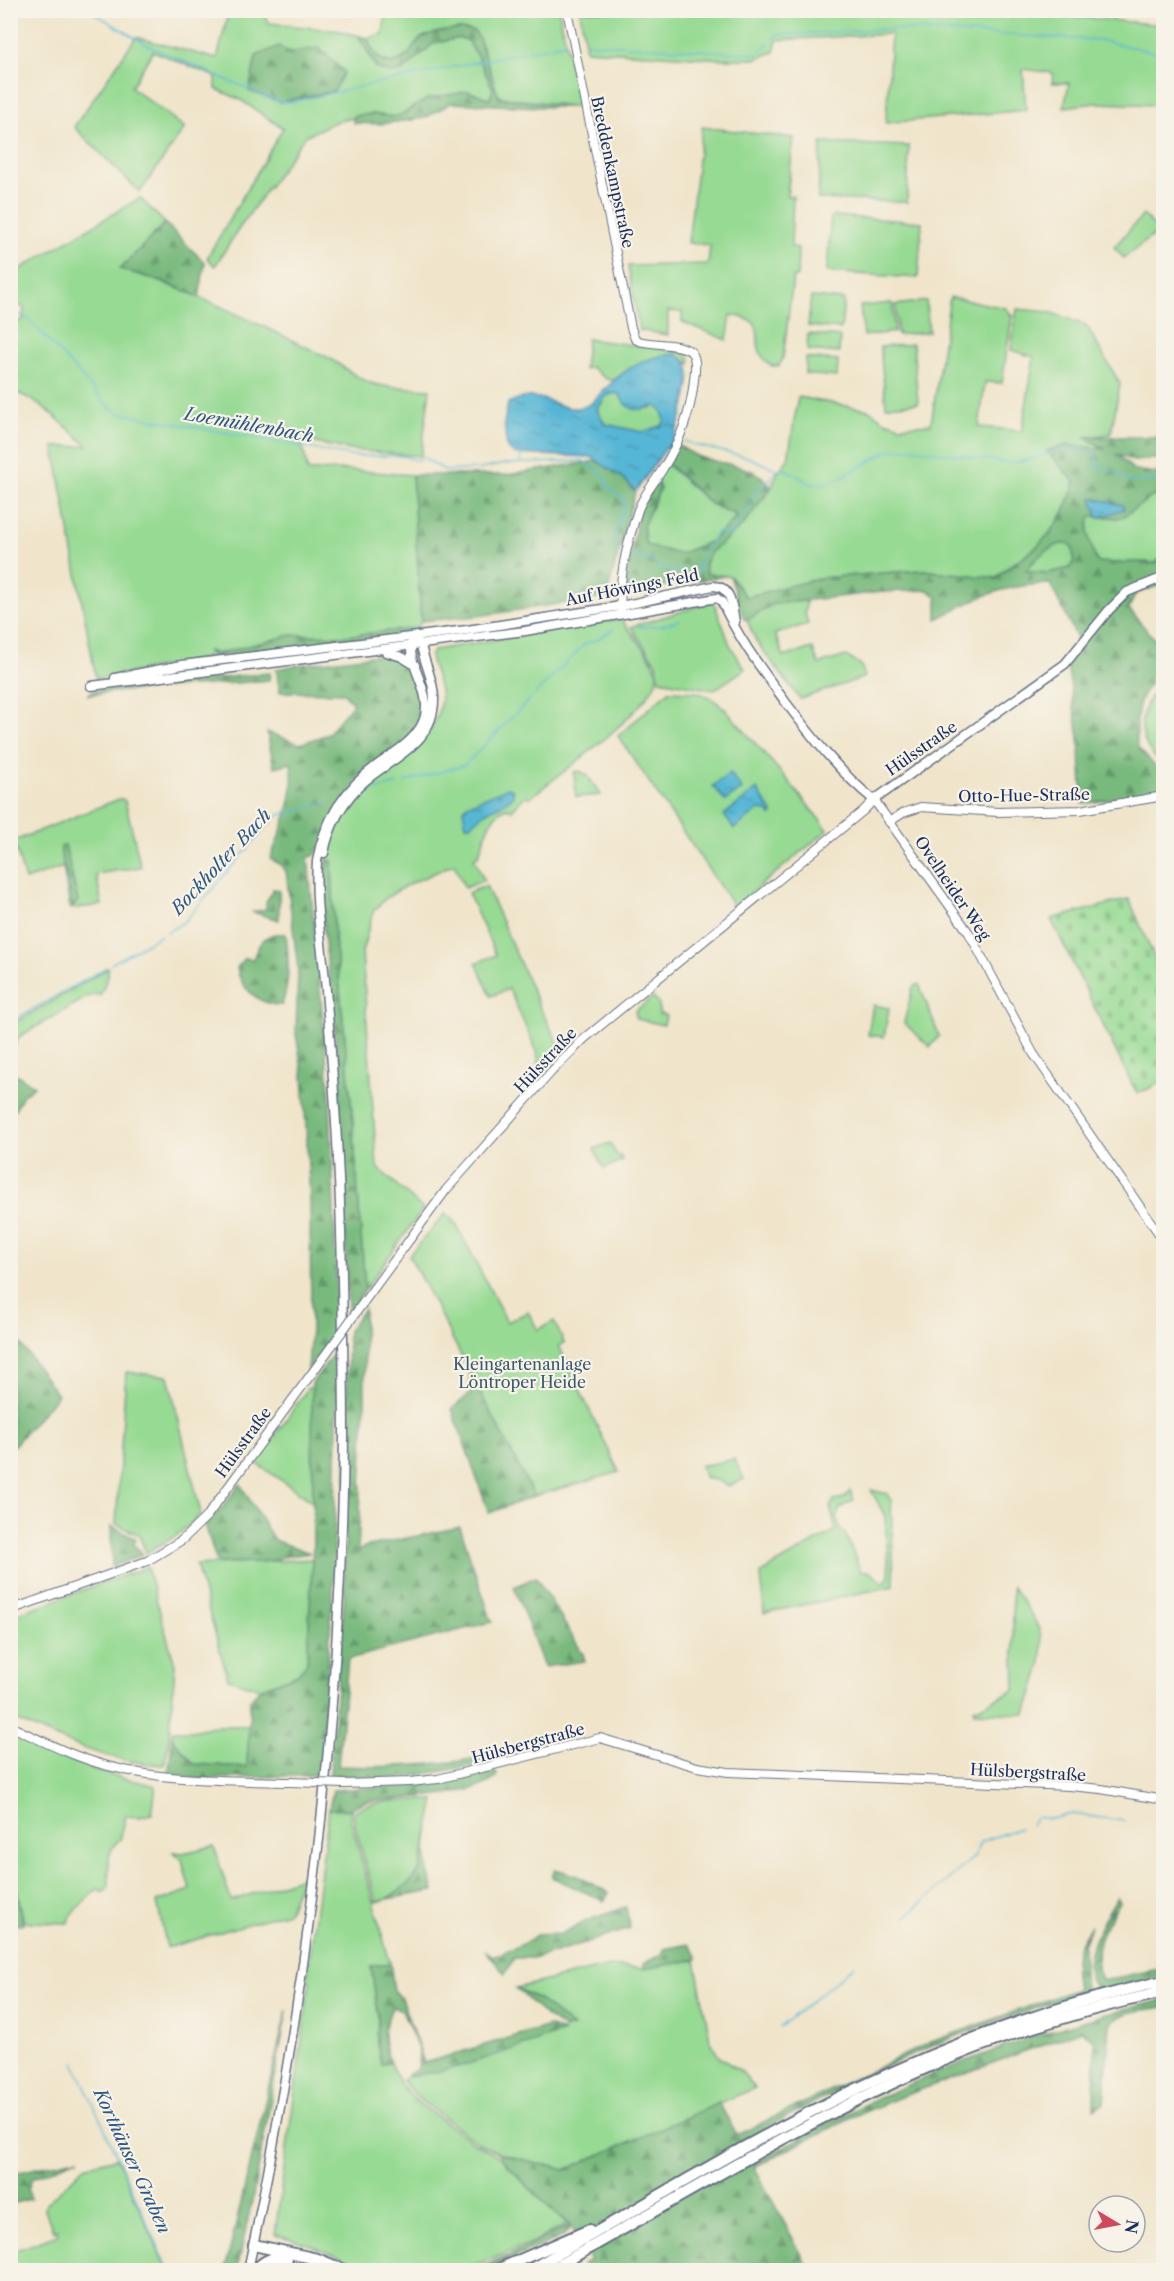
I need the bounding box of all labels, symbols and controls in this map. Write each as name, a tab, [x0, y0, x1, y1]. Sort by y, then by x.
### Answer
street label: Breddenkampstraße	[587, 94, 639, 250]
water label: Loemühlenbach	[181, 402, 315, 447]
street label: Auf Höwings Feld	[563, 564, 700, 610]
street label: Hülsstraße	[881, 716, 961, 780]
street label: Otto-Hue-Straße	[958, 784, 1090, 806]
water label: Bockholter Bach	[165, 805, 276, 921]
street label: Ovelheider Weg	[911, 832, 996, 944]
street label: Hülsstraße	[510, 1023, 580, 1097]
park label: Kleingartenanlage Löntroper Heide	[453, 1354, 591, 1392]
street label: Hülsstraße	[211, 1403, 275, 1481]
street label: Hülsbergstraße	[469, 1718, 587, 1768]
street label: Hülsbergstraße	[969, 1759, 1087, 1785]
water label: Korthäuser Graben	[88, 2083, 175, 2237]
north arrow	[1087, 2194, 1147, 2254]
text: N	[1121, 2218, 1143, 2235]

